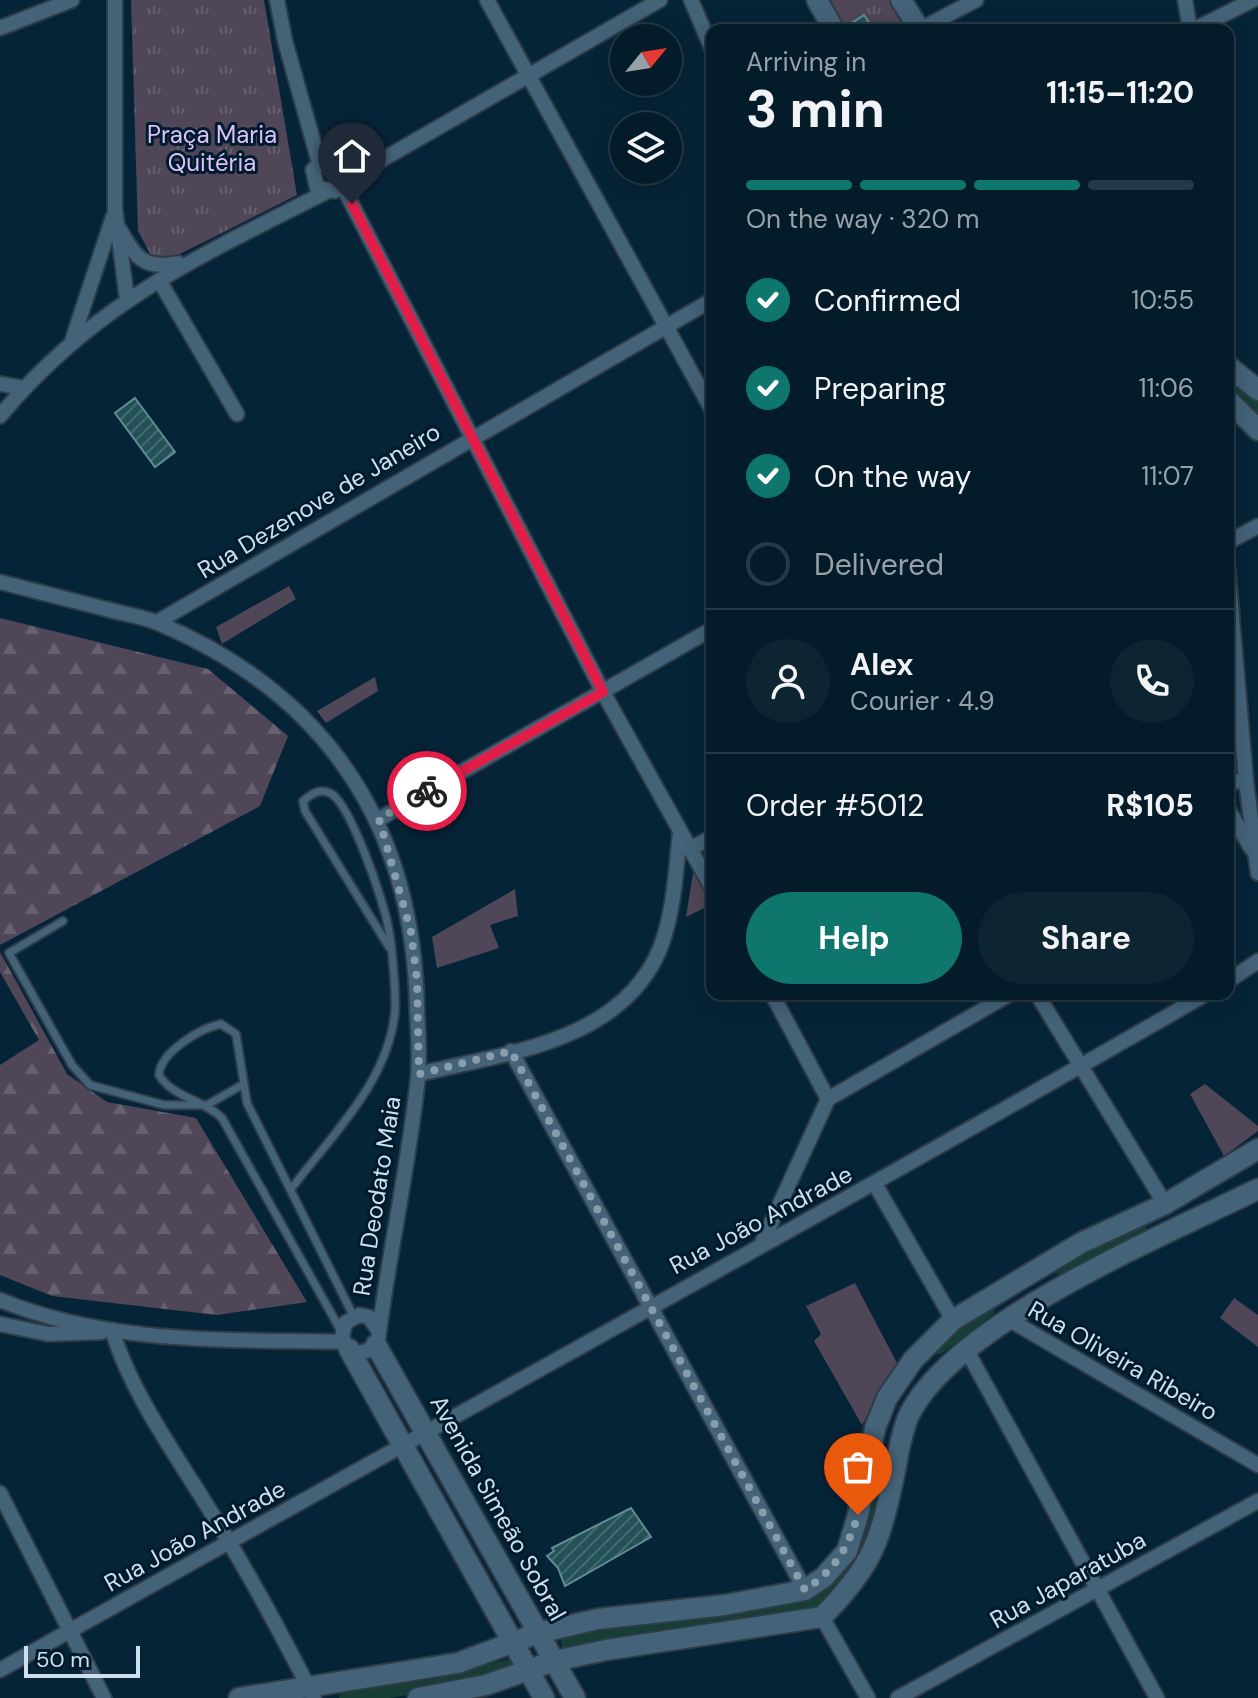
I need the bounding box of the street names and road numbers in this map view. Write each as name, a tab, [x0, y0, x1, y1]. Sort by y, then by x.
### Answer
street label: Rua Dezenove de Janeiro	[192, 416, 446, 585]
street label: Rua Deodato Maia	[345, 1094, 408, 1298]
street label: Rua João Andrade	[664, 1158, 858, 1281]
street label: Rua Oliveira Ribeiro	[1023, 1294, 1224, 1427]
street label: Avenida Simeão Sobral	[423, 1389, 573, 1626]
street label: Rua João Andrade	[99, 1473, 291, 1598]
street label: Rua Japaratuba	[984, 1524, 1151, 1635]

